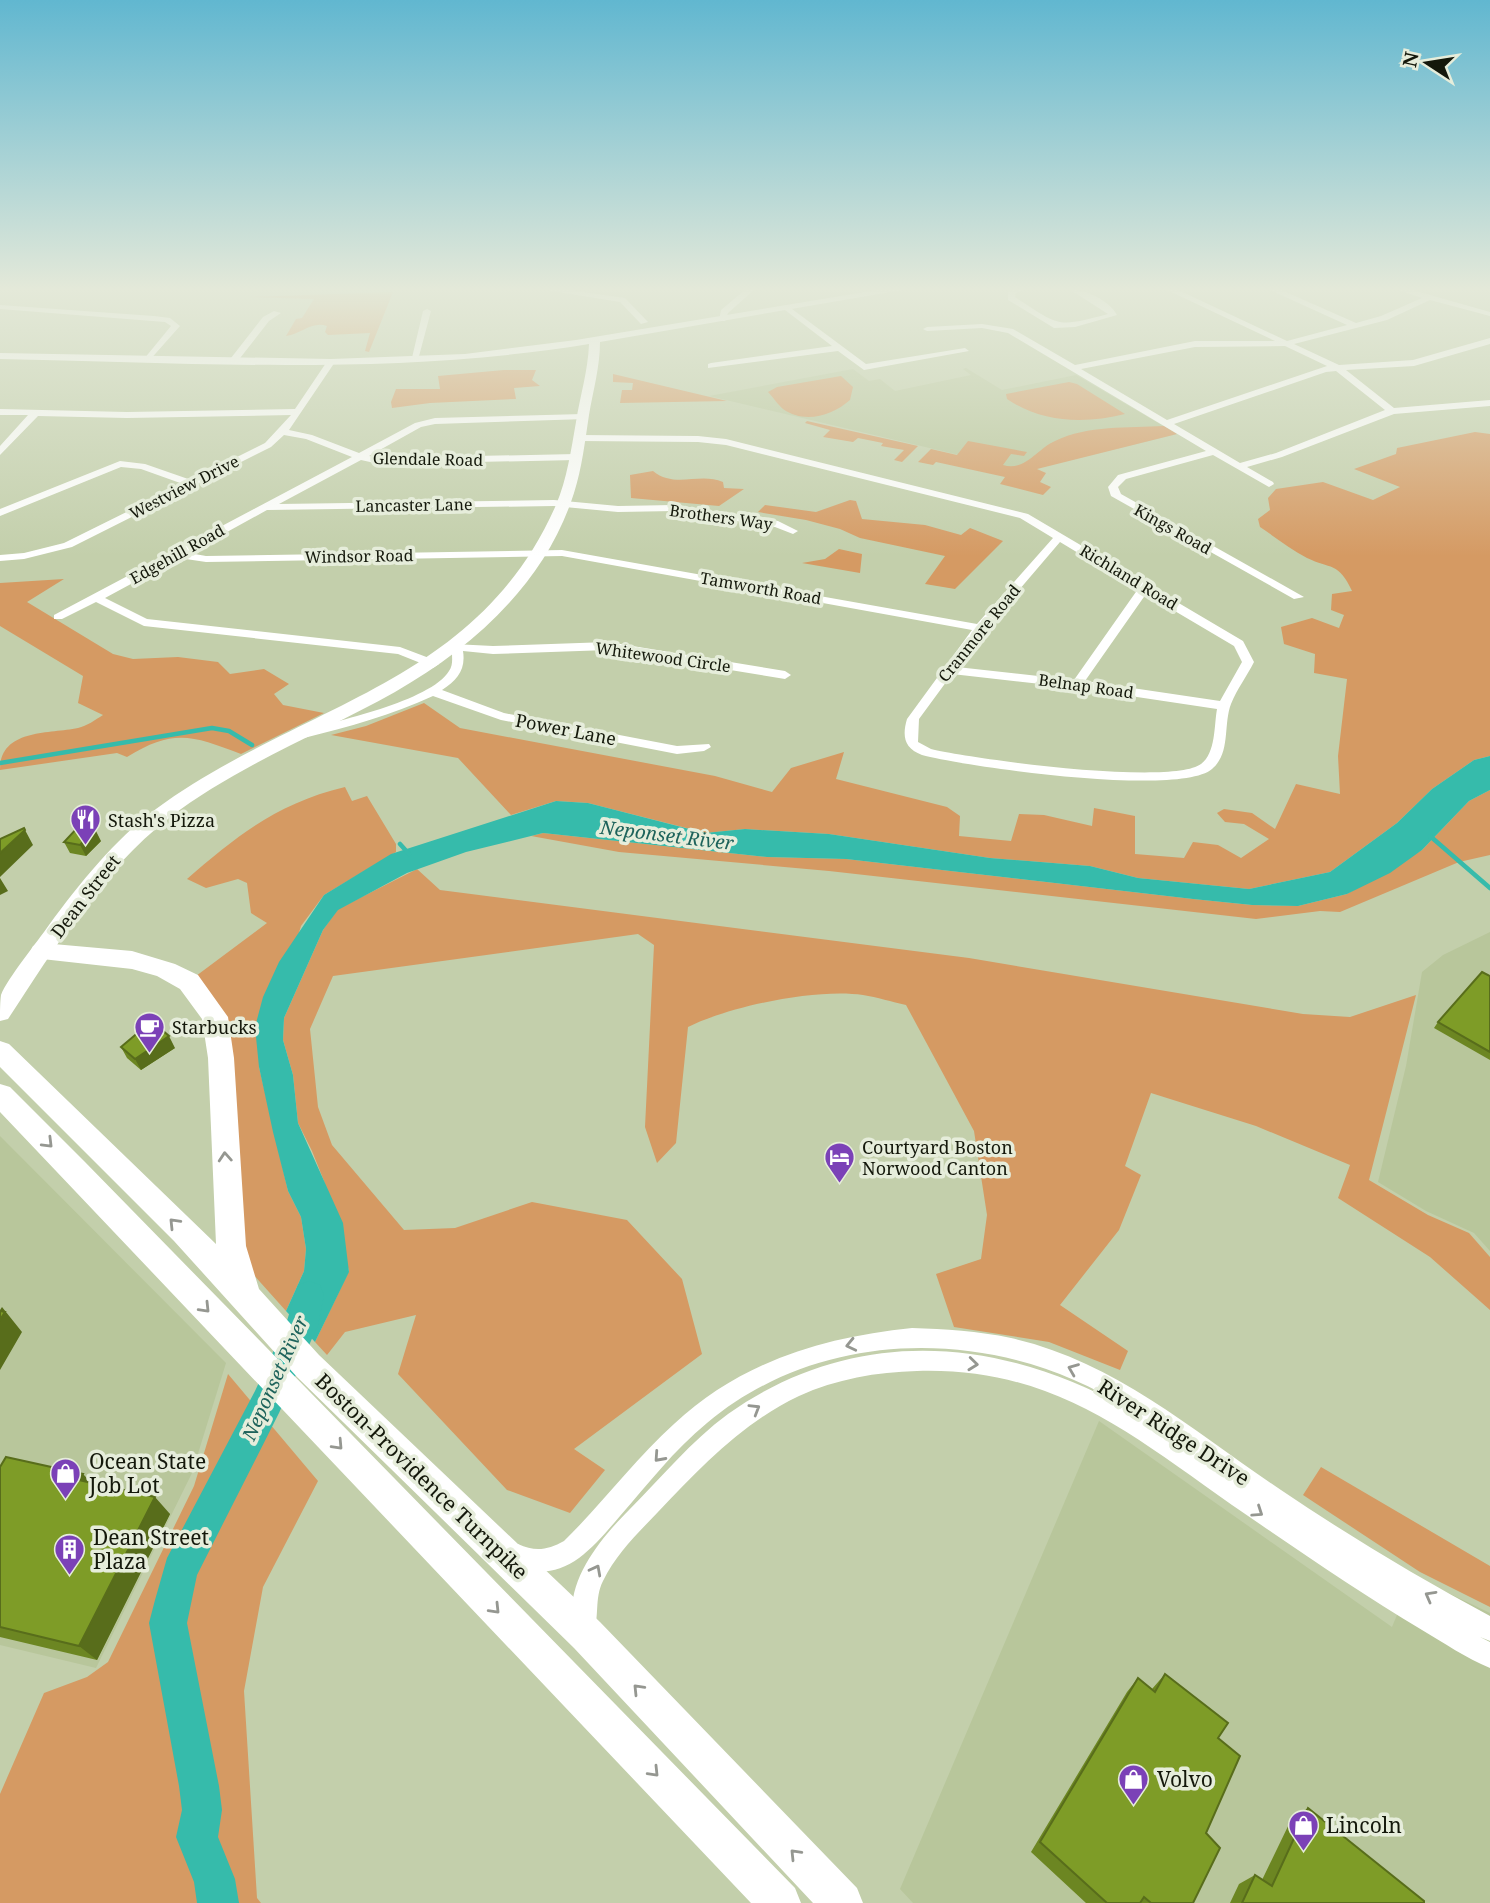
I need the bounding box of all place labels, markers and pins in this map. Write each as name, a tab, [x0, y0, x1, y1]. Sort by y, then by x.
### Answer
restaurant icon: Stash's Pizza	[68, 803, 102, 847]
place label: Stash's Pizza	[108, 808, 215, 832]
cafe icon: Starbucks	[132, 1010, 166, 1054]
place label: Starbucks	[172, 1015, 257, 1039]
place label: Courtyard Boston Norwood Canton	[862, 1135, 1013, 1180]
hotel icon: Courtyard Boston Norwood Canton	[822, 1140, 856, 1184]
place label: Ocean State Job Lot	[88, 1447, 206, 1499]
shop icon: Ocean State Job Lot	[49, 1456, 83, 1500]
place label: Dean Street Plaza	[93, 1523, 209, 1575]
building icon: Dean Street Plaza	[53, 1532, 87, 1576]
shop icon: Volvo	[1117, 1762, 1151, 1806]
place label: Volvo	[1157, 1765, 1213, 1793]
shop icon: Lincoln	[1286, 1808, 1320, 1852]
place label: Lincoln	[1326, 1811, 1402, 1839]

